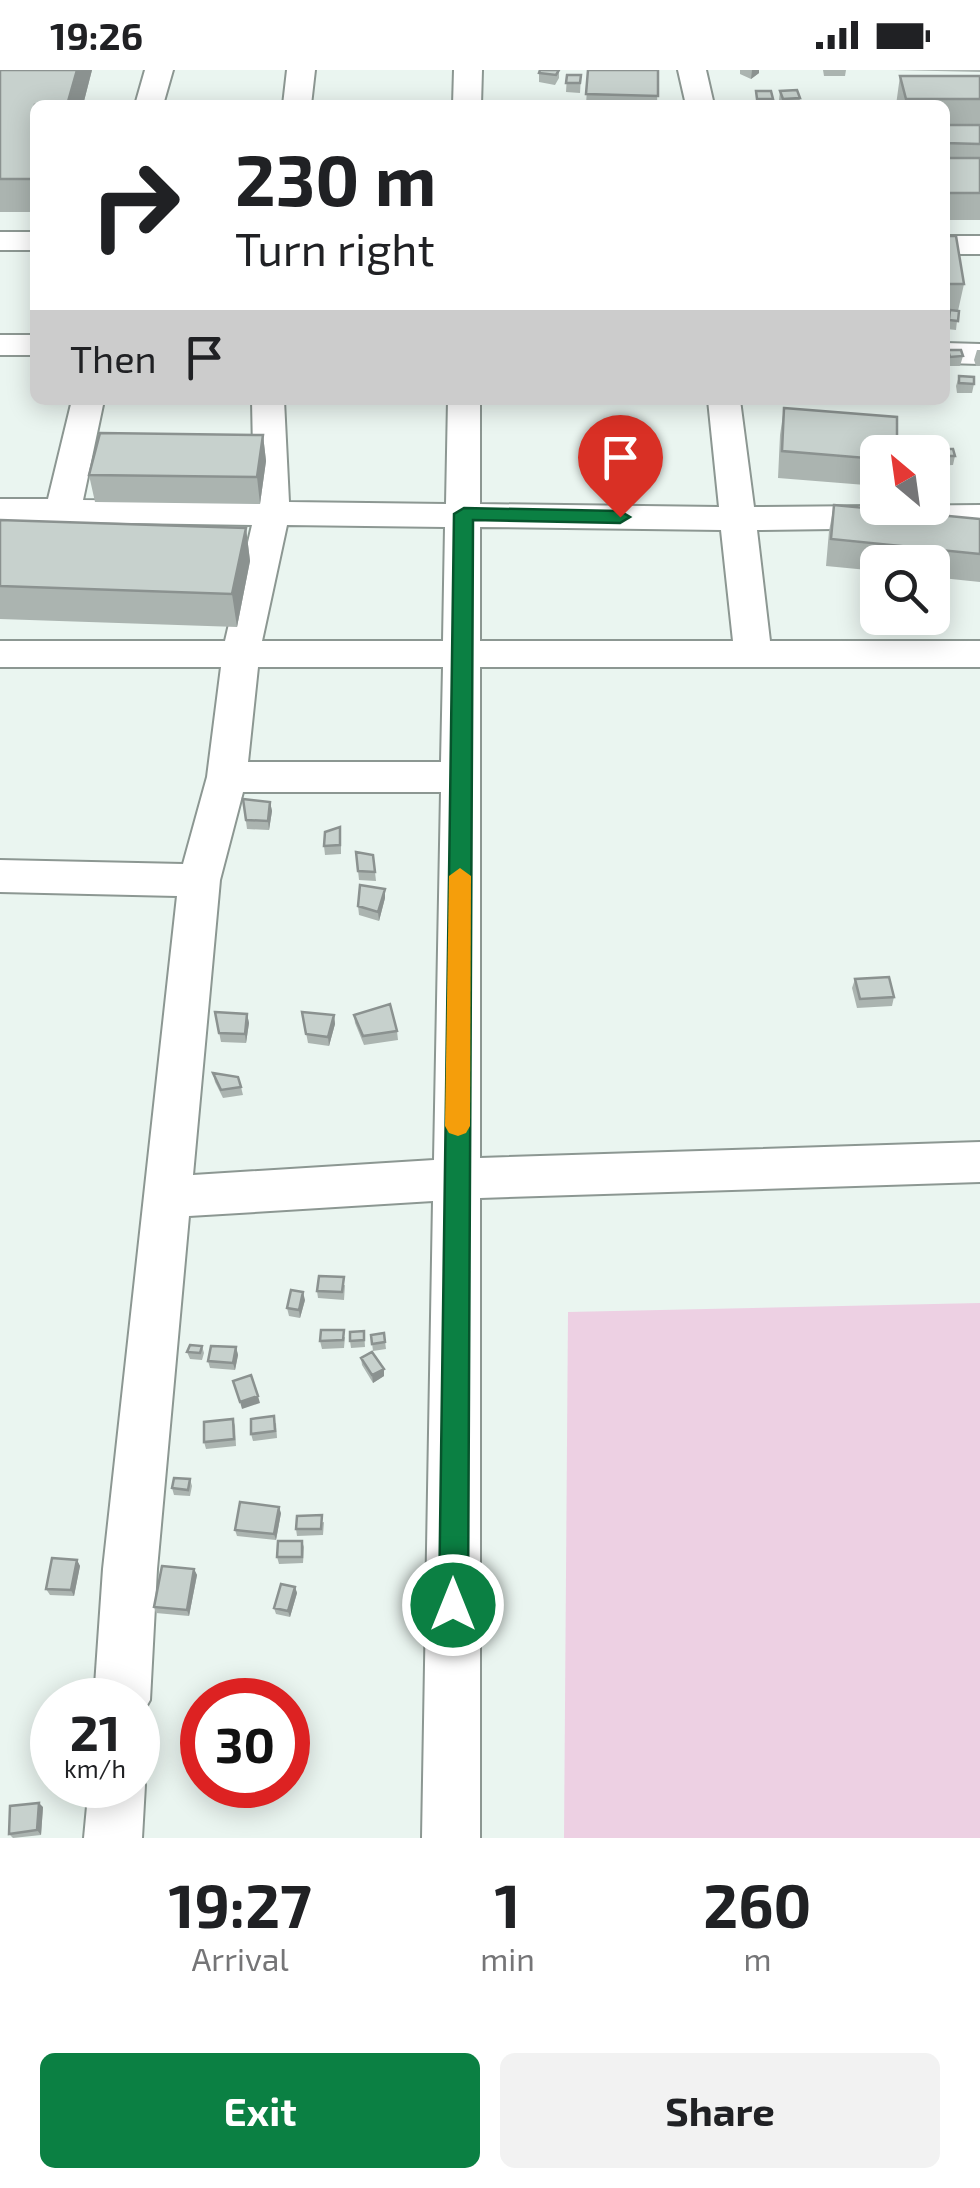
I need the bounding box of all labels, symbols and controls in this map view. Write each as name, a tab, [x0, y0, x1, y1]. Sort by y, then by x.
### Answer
text: 19:26	[50, 12, 143, 58]
text: 230 m	[235, 136, 436, 220]
icon: right	[70, 140, 200, 270]
text: Turn right	[235, 221, 435, 275]
icon: arrive	[177, 330, 232, 385]
text: Then	[70, 335, 157, 381]
pin	[578, 415, 663, 518]
icon: arrive	[593, 430, 648, 485]
north arrow	[860, 435, 950, 525]
map controls	[860, 435, 950, 635]
button: search	[860, 545, 950, 635]
position arrow	[401, 1553, 505, 1657]
speed limit sign: 30	[180, 1678, 310, 1808]
text: 21	[70, 1701, 120, 1761]
text: km/h	[64, 1753, 126, 1783]
text: 19:27	[169, 1868, 312, 1940]
text: 1	[495, 1868, 521, 1940]
text: 260	[703, 1868, 811, 1940]
text: Arrival	[191, 1939, 289, 1977]
text: min	[480, 1939, 535, 1977]
text: m	[743, 1939, 771, 1977]
button: Exit	[40, 2053, 480, 2168]
button: Share	[500, 2053, 940, 2168]

